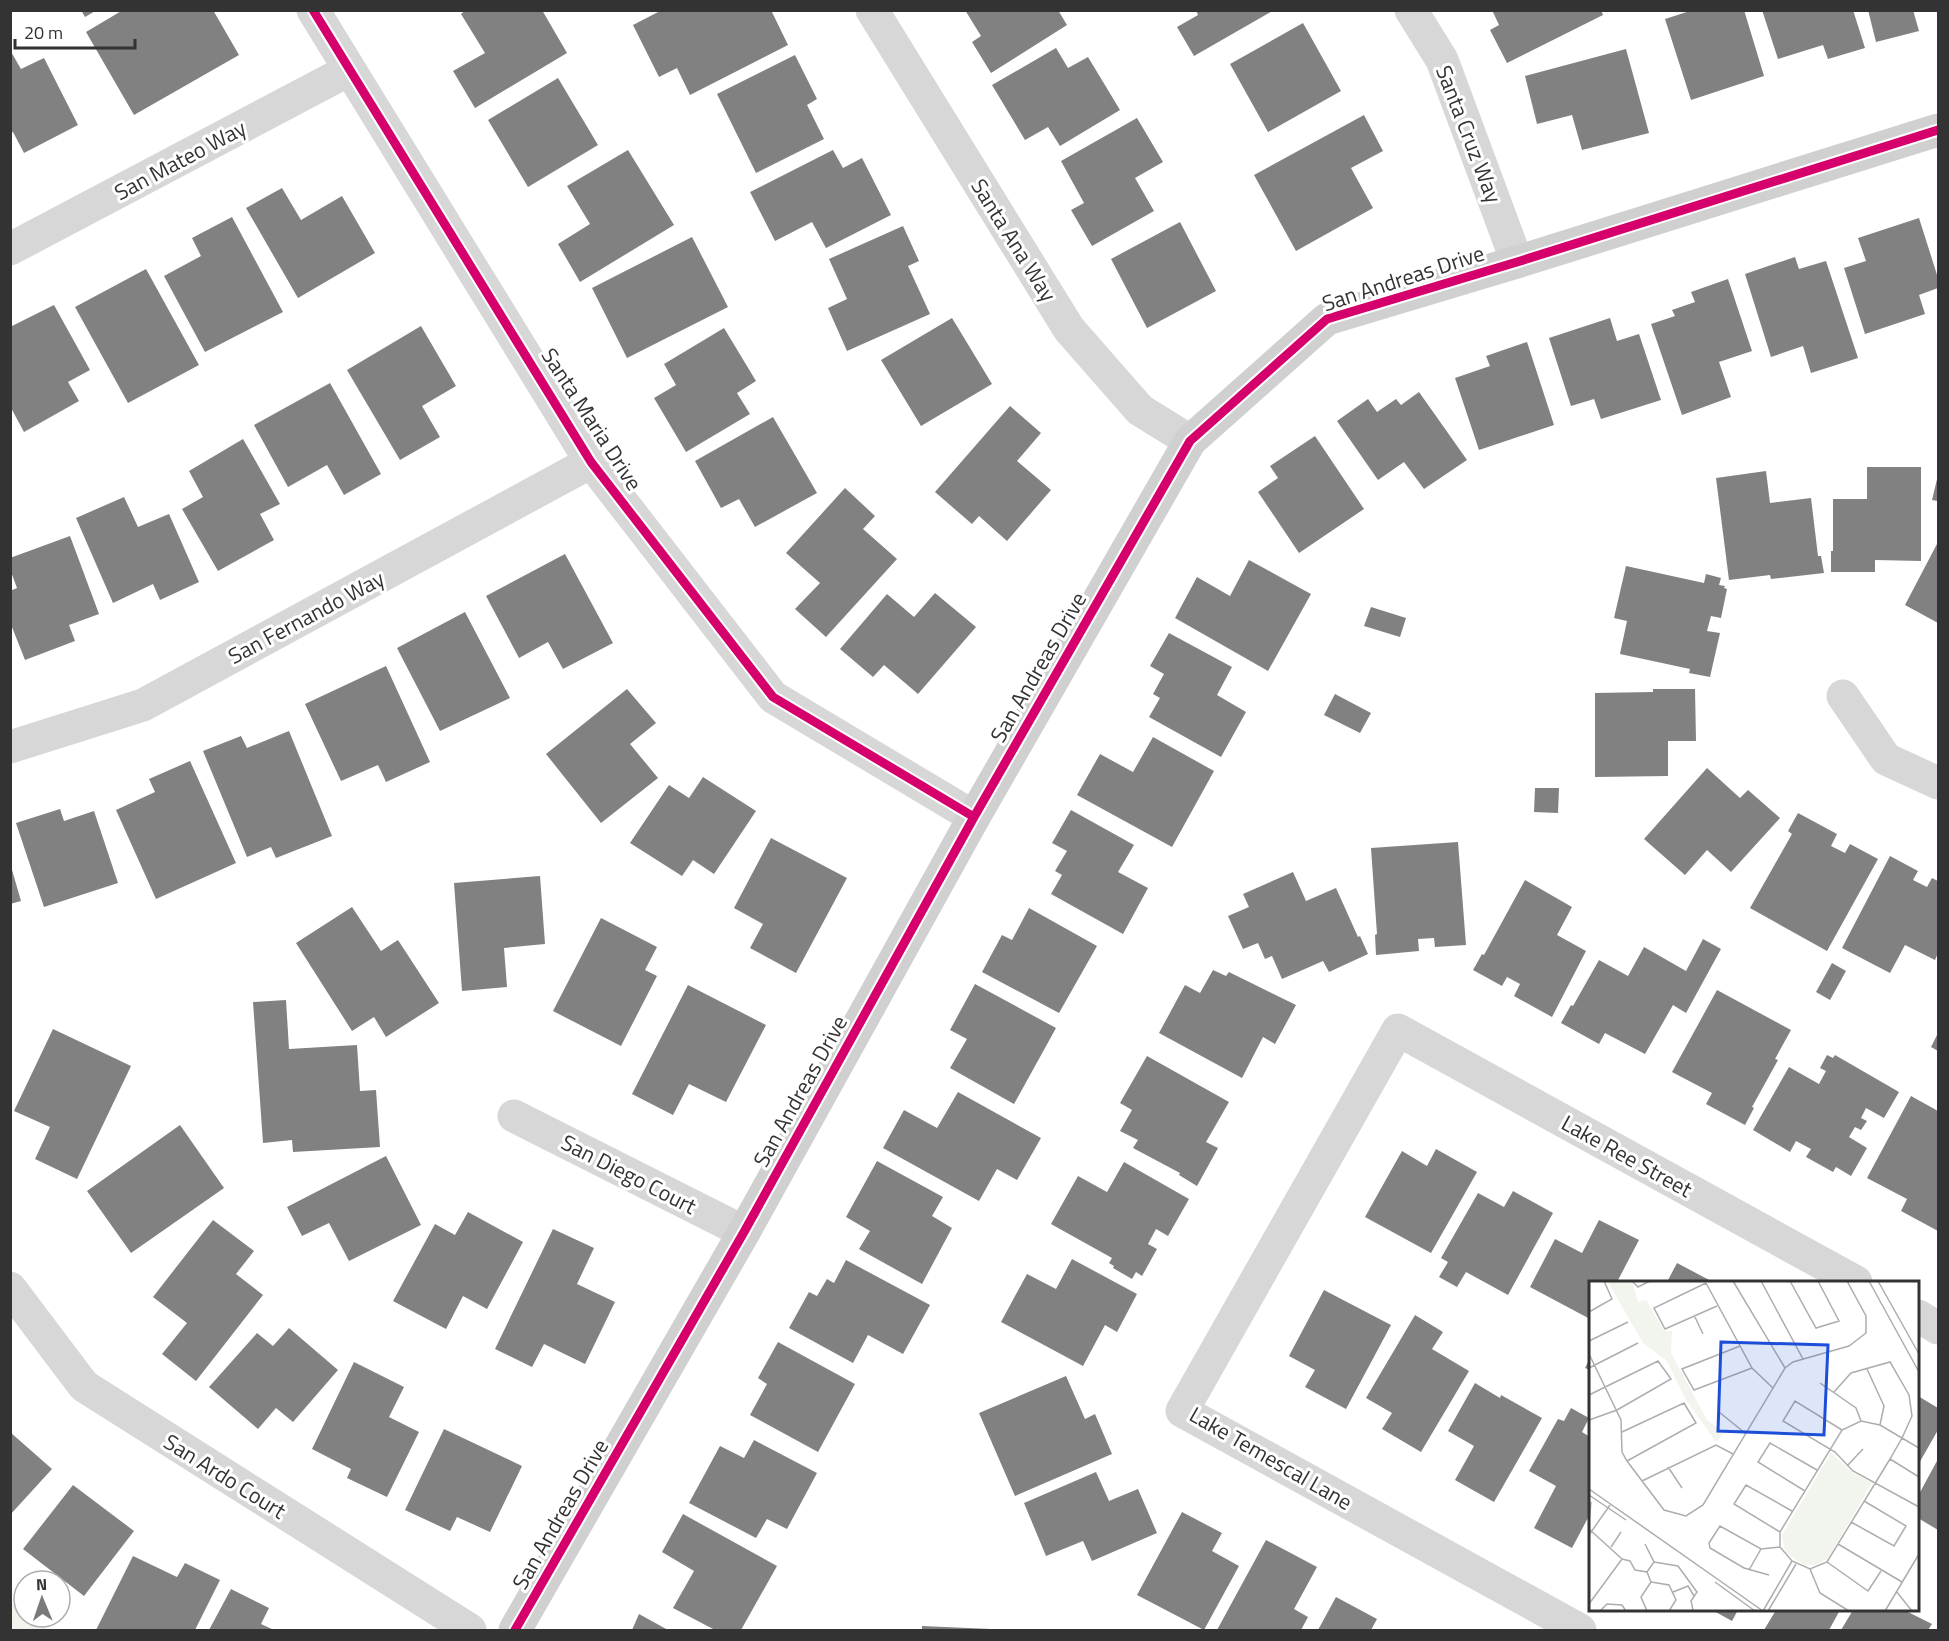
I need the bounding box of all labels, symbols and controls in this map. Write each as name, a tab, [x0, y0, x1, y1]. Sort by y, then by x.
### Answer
scale bar	[15, 12, 135, 50]
text: 20 m	[24, 19, 63, 46]
street label: Santa Cruz Way	[1427, 60, 1511, 208]
street label: San Mateo Way	[108, 111, 252, 209]
street label: Santa Ana Way	[963, 172, 1066, 309]
street label: San Andreas Drive	[1317, 236, 1489, 320]
street label: Santa Maria Drive	[533, 341, 651, 497]
street label: San Fernando Way	[222, 561, 391, 673]
street label: San Andreas Drive	[981, 585, 1095, 749]
street label: San Andreas Drive	[744, 1009, 856, 1173]
street label: Lake Ree Street	[1555, 1106, 1699, 1206]
street label: San Diego Court	[555, 1125, 703, 1223]
inset map	[1589, 1281, 1919, 1611]
street label: Lake Temescal Lane	[1183, 1397, 1359, 1519]
street label: San Ardo Court	[157, 1425, 293, 1527]
street label: San Andreas Drive	[503, 1432, 617, 1596]
north arrow	[12, 1569, 72, 1629]
text: N	[36, 1572, 47, 1596]

